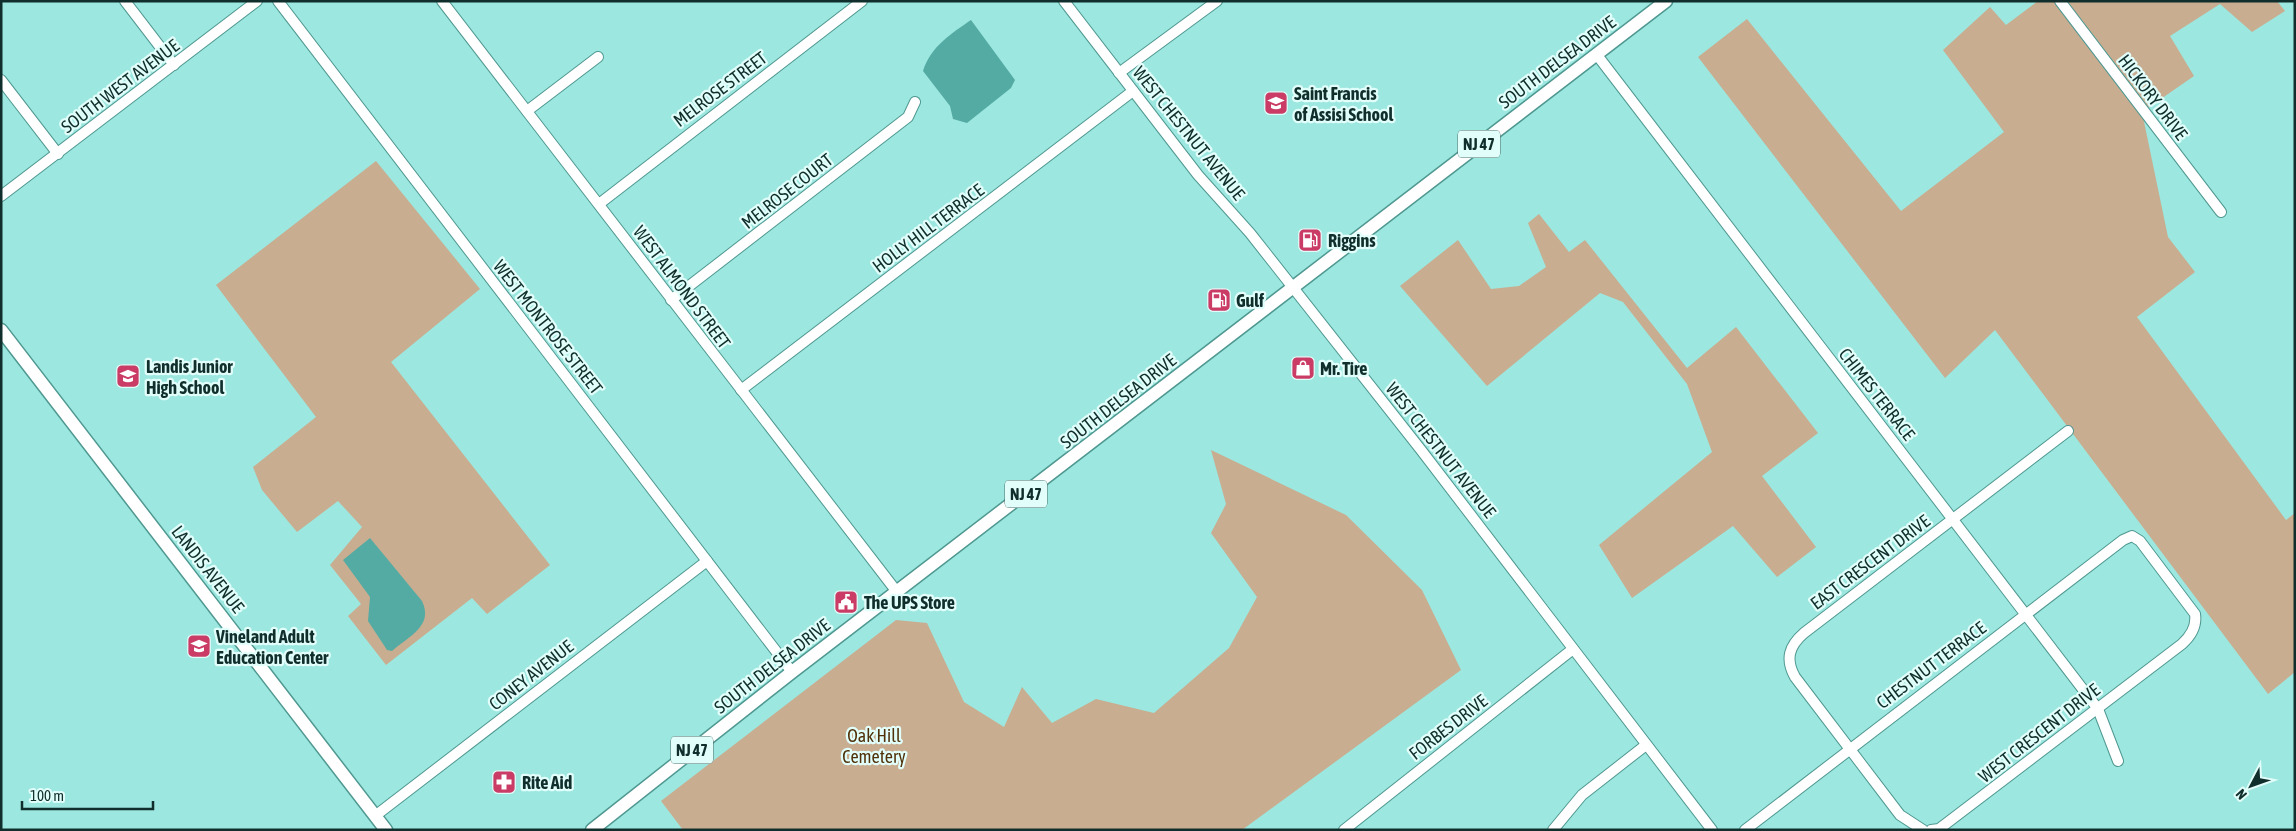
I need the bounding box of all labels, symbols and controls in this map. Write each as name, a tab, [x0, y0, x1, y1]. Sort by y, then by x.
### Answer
street label: SOUTH DELSEA DRIVE	[1494, 11, 1620, 113]
street label: SOUTH WEST AVENUE	[57, 35, 183, 137]
street label: MELROSE STREET	[669, 47, 771, 131]
street label: HICKORY DRIVE	[2114, 50, 2192, 144]
street label: WEST CHESTNUT AVENUE	[1129, 62, 1250, 204]
place label: Saint Francis of Assisi School	[1294, 83, 1393, 125]
school or university icon: Saint Francis of Assisi School	[1263, 90, 1289, 116]
road number: NJ 47	[1458, 130, 1500, 158]
street label: MELROSE COURT	[737, 149, 837, 233]
street label: HOLLY HILL TERRACE	[868, 179, 988, 277]
street label: WEST ALMOND STREET	[629, 222, 735, 352]
fuel station icon: Riggins	[1297, 227, 1323, 253]
place label: Riggins	[1328, 230, 1376, 251]
street label: WEST MONTROSE STREET	[489, 256, 607, 398]
fuel station icon: Gulf	[1206, 287, 1232, 313]
place label: Gulf	[1236, 290, 1265, 311]
street label: CHIMES TERRACE	[1835, 344, 1920, 444]
street label: SOUTH DELSEA DRIVE	[1056, 349, 1180, 453]
shop icon: Mr. Tire	[1290, 355, 1316, 381]
place label: Landis Junior High School	[146, 356, 233, 398]
place label: Mr. Tire	[1320, 358, 1367, 379]
school or university icon: Landis Junior High School	[115, 363, 141, 389]
street label: WEST CHESTNUT AVENUE	[1382, 378, 1501, 522]
road number: NJ 47	[1005, 480, 1047, 508]
street label: EAST CRESCENT DRIVE	[1806, 510, 1934, 614]
street label: LANDIS AVENUE	[167, 521, 249, 617]
public building icon: The UPS Store	[833, 589, 859, 615]
place label: The UPS Store	[864, 592, 955, 613]
street label: SOUTH DELSEA DRIVE	[710, 614, 834, 718]
street label: CHESTNUT TERRACE	[1872, 617, 1990, 713]
place label: Vineland Adult Education Center	[215, 626, 329, 668]
school or university icon: Vineland Adult Education Center	[186, 633, 212, 659]
street label: CONEY AVENUE	[485, 635, 577, 714]
street label: WEST CRESCENT DRIVE	[1974, 679, 2104, 787]
street label: FORBES DRIVE	[1405, 690, 1491, 764]
park label: Oak Hill Cemetery	[842, 725, 906, 767]
road number: NJ 47	[671, 736, 713, 764]
north arrow	[2226, 761, 2276, 811]
pharmacy icon: Rite Aid	[491, 769, 517, 795]
place label: Rite Aid	[522, 772, 572, 793]
scale bar	[22, 778, 154, 810]
text: N	[2232, 786, 2250, 803]
text: 100 m	[30, 787, 64, 804]

